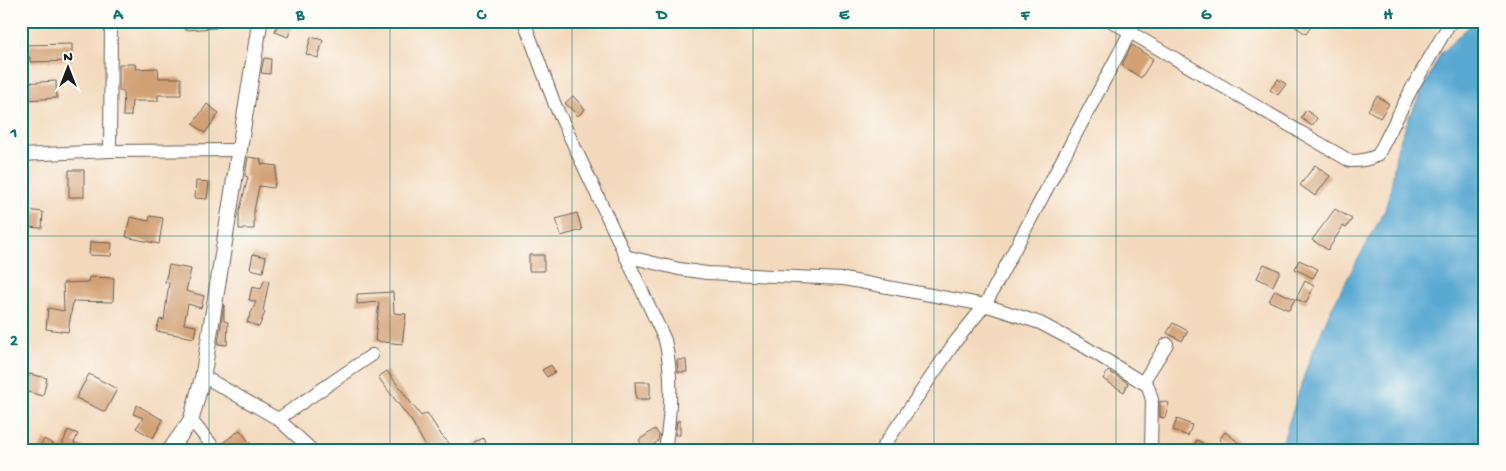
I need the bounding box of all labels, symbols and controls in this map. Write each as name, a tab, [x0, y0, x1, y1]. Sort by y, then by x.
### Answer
text: A	[112, 7, 124, 26]
text: B	[295, 7, 305, 26]
text: C	[476, 7, 487, 26]
text: D	[655, 7, 668, 26]
text: E	[839, 7, 850, 26]
text: F	[1020, 7, 1031, 26]
text: G	[1201, 7, 1212, 26]
text: H	[1383, 7, 1393, 26]
north arrow	[42, 42, 92, 92]
text: N	[63, 49, 73, 66]
text: 1	[10, 125, 17, 144]
text: 2	[10, 333, 18, 352]

